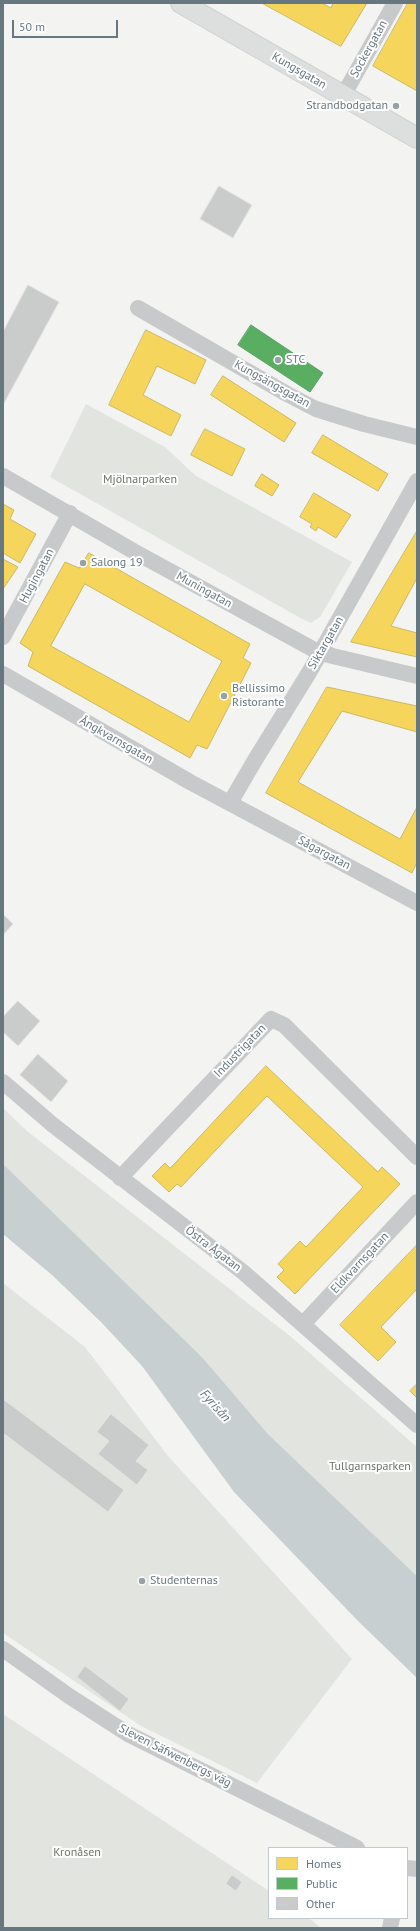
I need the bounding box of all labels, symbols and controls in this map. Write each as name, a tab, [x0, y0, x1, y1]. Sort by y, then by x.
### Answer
scale bar	[14, 12, 120, 38]
street label: Sockergatan	[347, 18, 391, 80]
text: 50 m	[19, 19, 45, 34]
street label: Kungsgatan	[269, 50, 329, 92]
place label: Strandbodgatan	[306, 99, 388, 113]
marker: Strandbodgatan	[391, 101, 401, 111]
place label: STC	[286, 353, 305, 367]
marker: STC	[273, 355, 283, 365]
street label: Kungsängsgatan	[232, 357, 312, 411]
park label: Mjölnarparken	[103, 473, 177, 487]
street label: Hugingatan	[17, 546, 57, 606]
place label: Salong 19	[91, 556, 143, 570]
marker: Salong 19	[78, 558, 88, 568]
street label: Muningatan	[174, 569, 234, 611]
street label: Siktargatan	[305, 614, 347, 672]
place label: Bellissimo Ristorante	[232, 682, 285, 710]
marker: Bellissimo Ristorante	[219, 691, 229, 701]
street label: Ångkvarnsgatan	[77, 713, 155, 767]
street label: Sågargatan	[295, 833, 353, 873]
street label: Industrigatan	[211, 1021, 269, 1081]
street label: Östra Ågatan	[182, 1223, 244, 1275]
street label: Eldkvarnsgatan	[328, 1229, 392, 1297]
water label: Fyrisån	[196, 1387, 234, 1425]
park label: Tullgarnsparken	[329, 1460, 411, 1474]
place label: Studenternas	[150, 1574, 218, 1588]
marker: Studenternas	[137, 1576, 147, 1586]
street label: Sleven Säfwenbergs väg	[116, 1721, 234, 1791]
park label: Kronåsen	[53, 1846, 101, 1860]
legend	[268, 1847, 408, 1919]
text: Homes	[306, 1856, 341, 1871]
text: Public	[306, 1876, 337, 1891]
text: Other	[306, 1896, 335, 1911]

